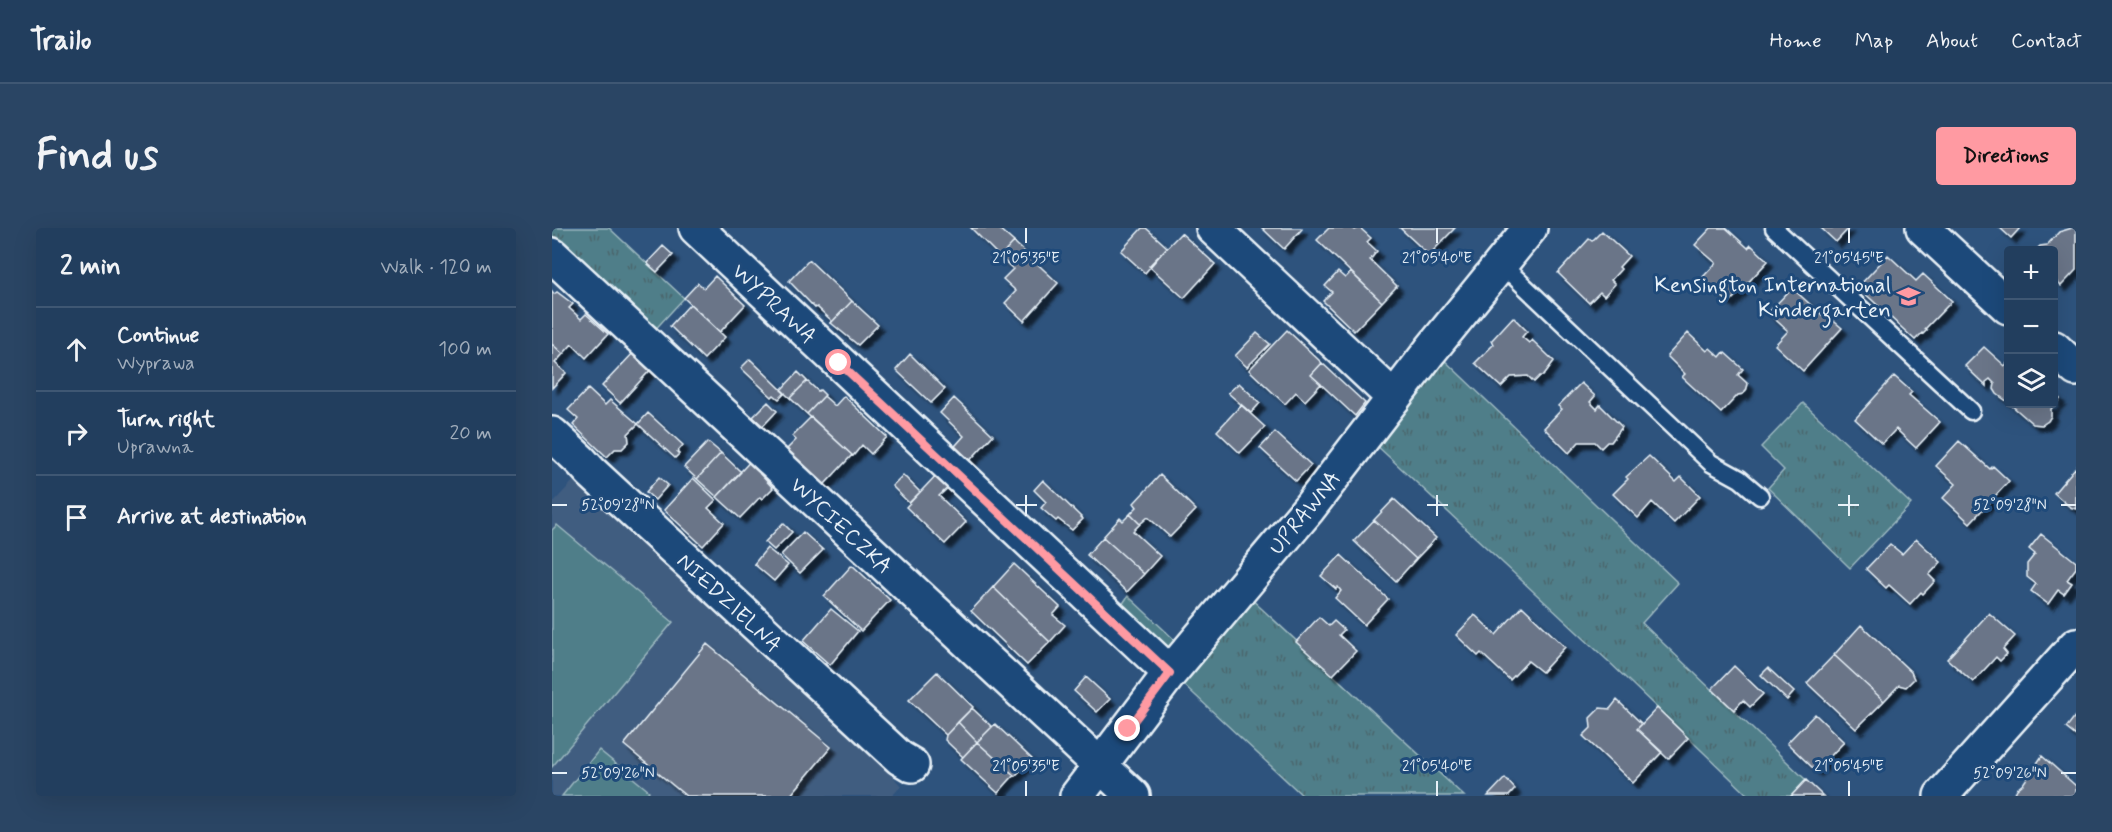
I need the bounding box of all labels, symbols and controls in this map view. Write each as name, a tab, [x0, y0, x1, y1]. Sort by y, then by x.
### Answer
text: Trailo	[30, 23, 91, 60]
text: Home	[1770, 27, 1822, 55]
text: Map	[1855, 27, 1893, 55]
text: About	[1926, 27, 1978, 55]
text: Contact	[2011, 27, 2082, 55]
button: Directions	[1936, 127, 2076, 185]
text: Find us	[36, 129, 158, 184]
map controls	[2004, 246, 2058, 408]
button: +	[2004, 246, 2058, 300]
text: 21°05'35"E	[992, 249, 1060, 269]
text: 21°05'40"E	[1402, 249, 1472, 269]
text: 21°05'45"E	[1814, 249, 1884, 269]
text: 2 min	[60, 250, 121, 284]
text: Walk · 120 m	[381, 254, 492, 281]
street label: WYPRAWA	[725, 258, 822, 351]
place label: Kensington International Kindergarten	[1654, 272, 1891, 328]
school or university icon: Kensington International Kindergarten	[1896, 284, 1922, 310]
button: −	[2004, 300, 2058, 354]
text: Continue	[117, 322, 199, 350]
icon: ahead	[60, 333, 93, 366]
text: 100 m	[438, 336, 492, 363]
route start	[825, 349, 851, 375]
text: Wyprawa	[117, 350, 195, 377]
button: layers	[2004, 354, 2058, 408]
text: Turn right	[117, 406, 215, 434]
icon: right	[60, 417, 93, 450]
text: 20 m	[449, 420, 492, 447]
text: Uprawna	[117, 434, 193, 461]
street label: UPRAWNA	[1263, 465, 1348, 561]
street label: WYCIECZKA	[784, 472, 898, 581]
text: 52°09'28"N	[581, 496, 655, 516]
text: 52°09'28"N	[1973, 496, 2047, 516]
icon: arrive	[60, 501, 93, 534]
text: Arrive at destination	[117, 503, 307, 531]
street label: NIEDZIELNA	[670, 548, 787, 659]
route end	[1114, 715, 1140, 741]
text: 21°05'35"E	[992, 757, 1060, 777]
text: 21°05'40"E	[1402, 757, 1472, 777]
text: 21°05'45"E	[1814, 757, 1884, 777]
text: 52°09'26"N	[581, 764, 655, 784]
text: 52°09'26"N	[1973, 764, 2047, 784]

